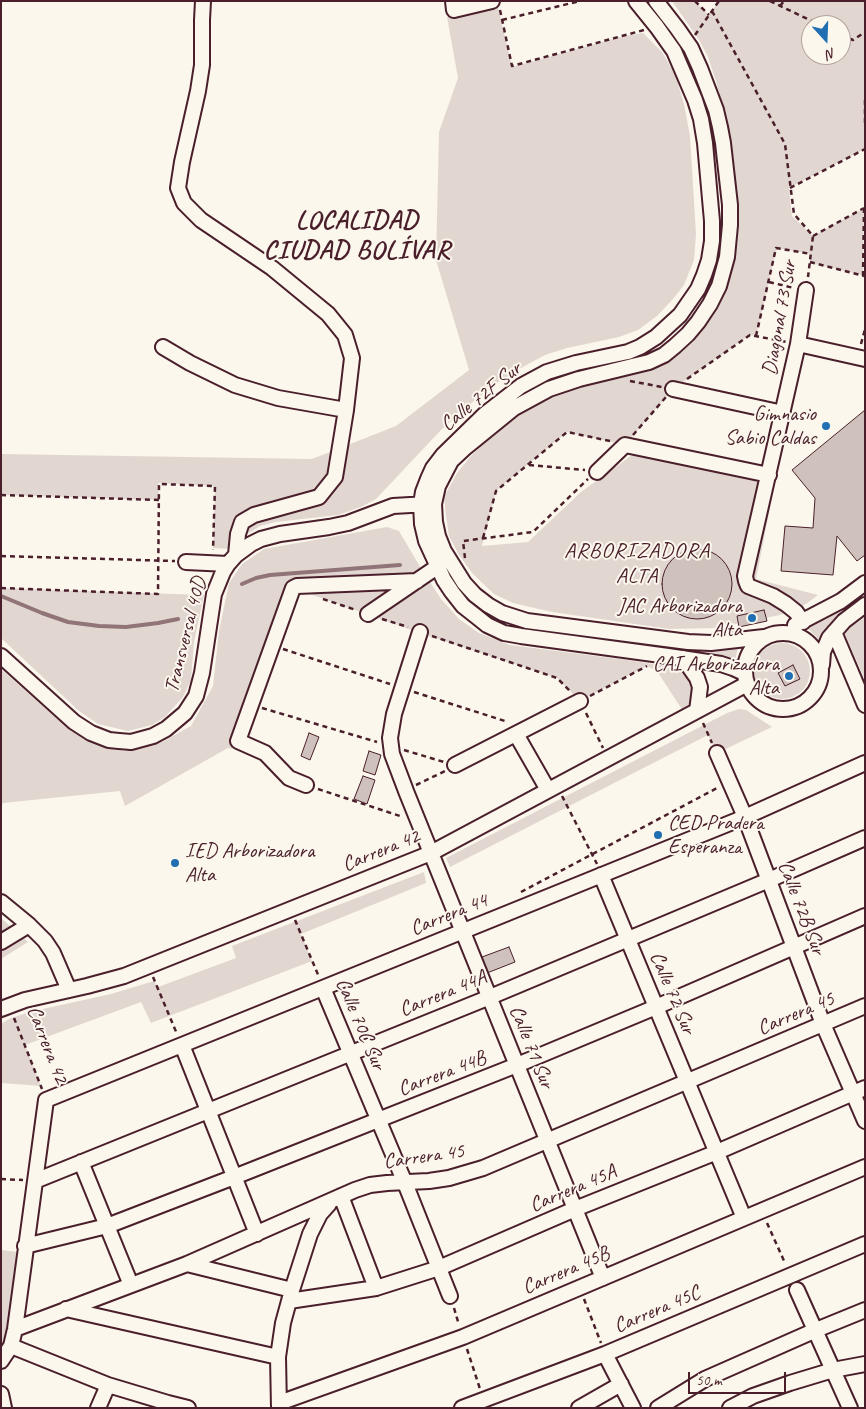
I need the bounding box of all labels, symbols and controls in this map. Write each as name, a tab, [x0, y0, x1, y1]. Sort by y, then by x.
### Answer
north arrow	[801, 15, 851, 65]
text: N	[824, 44, 838, 63]
district label: LOCALIDAD CIUDAD BOLÍVAR	[263, 205, 451, 266]
street label: Diagonal 73 Sur	[758, 259, 802, 377]
street label: Calle 72F Sur	[435, 357, 527, 437]
place label: Gimnasio Sabio Caldas	[725, 401, 816, 451]
marker: Gimnasio Sabio Caldas	[820, 420, 832, 432]
district label: ARBORIZADORA ALTA	[564, 538, 710, 590]
street label: Transversal 40D	[160, 575, 212, 695]
place label: JAC Arborizadora Alta	[617, 593, 742, 643]
marker: JAC Arborizadora Alta	[746, 612, 758, 624]
place label: CAI Arborizadora Alta	[653, 651, 779, 701]
marker: CAI Arborizadora Alta	[783, 670, 795, 682]
place label: CED Pradera Esperanza	[668, 810, 764, 860]
street label: Carrera 42	[339, 824, 423, 878]
marker: CED Pradera Esperanza	[652, 829, 664, 841]
place label: IED Arborizadora Alta	[185, 838, 315, 888]
marker: IED Arborizadora Alta	[169, 857, 181, 869]
street label: Calle 72B Sur	[772, 858, 830, 958]
street label: Carrera 44	[407, 888, 491, 942]
street label: Calle 72 Sur	[643, 948, 701, 1038]
street label: Carrera 44A	[396, 965, 490, 1023]
street label: Calle 70C Sur	[329, 974, 391, 1074]
street label: Carrera 45	[754, 987, 838, 1041]
street label: Calle 71 Sur	[503, 1002, 559, 1092]
street label: Carrera 42	[21, 1003, 73, 1087]
street label: Carrera 44B	[394, 1046, 490, 1102]
street label: Carrera 45	[382, 1139, 466, 1175]
street label: Carrera 45A	[526, 1159, 620, 1219]
street label: Carrera 45B	[519, 1241, 613, 1301]
street label: Carrera 45C	[610, 1281, 704, 1339]
scale bar	[691, 1362, 788, 1394]
text: 50 m	[696, 1371, 722, 1390]

